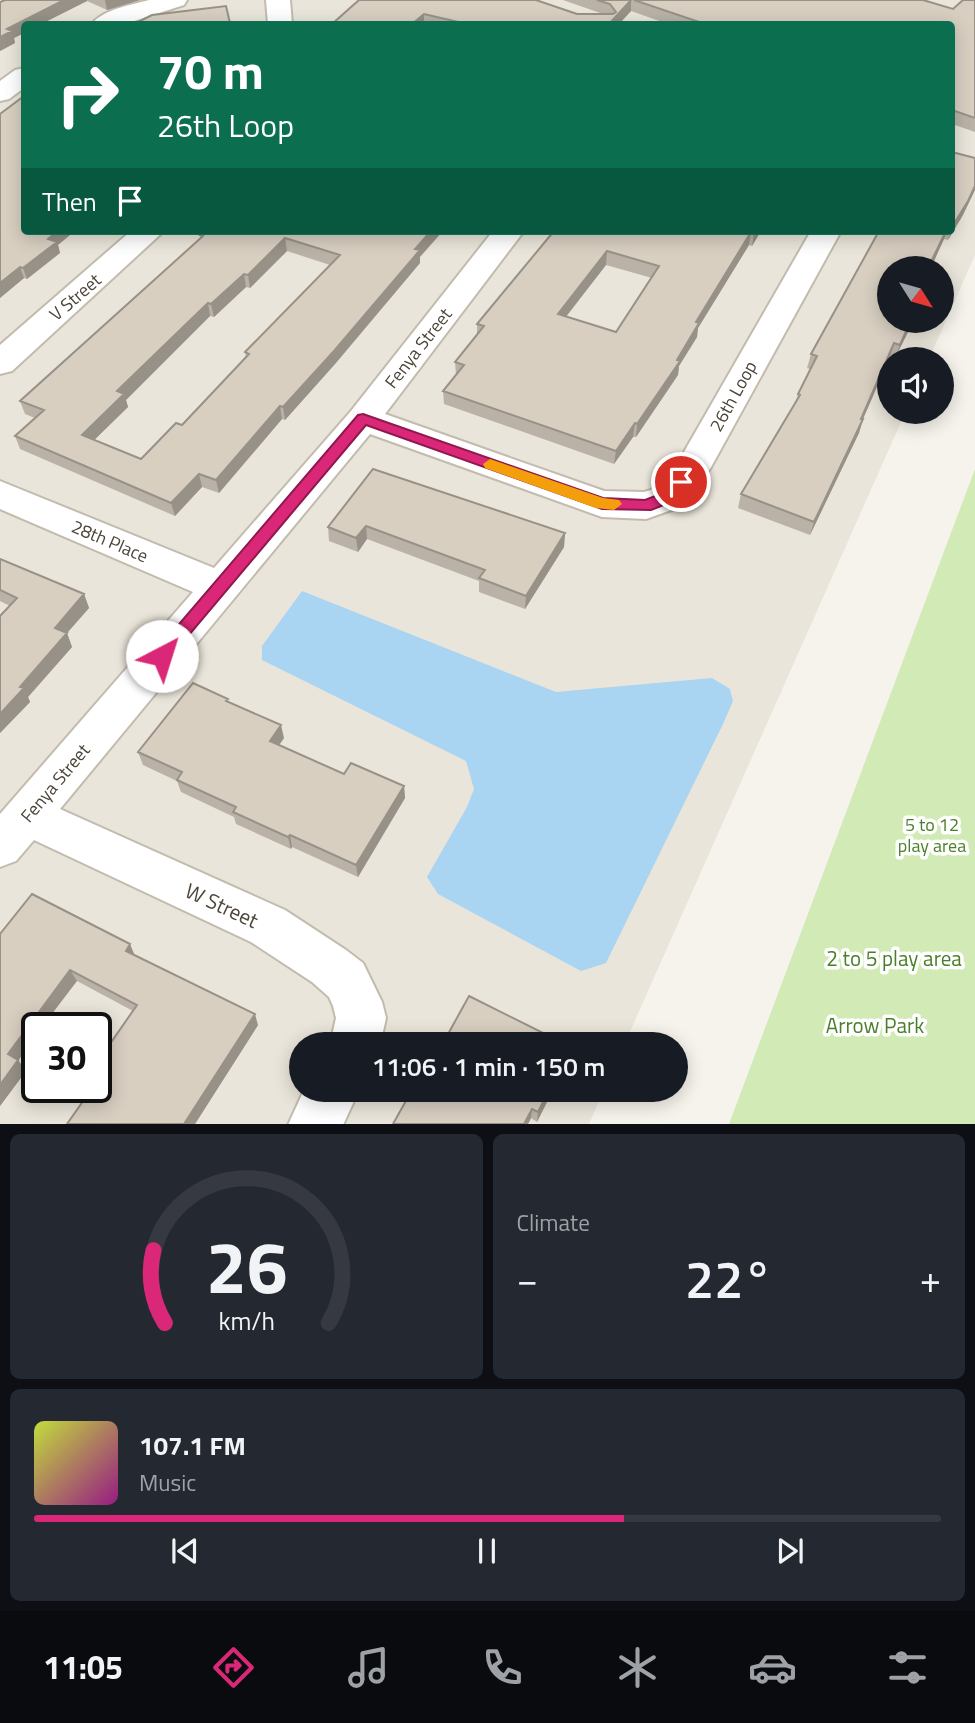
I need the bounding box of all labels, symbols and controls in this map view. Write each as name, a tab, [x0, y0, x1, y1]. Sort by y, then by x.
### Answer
text: 70 m	[157, 33, 264, 108]
icon: right	[42, 49, 133, 140]
text: 26th Loop	[157, 101, 294, 149]
text: Then	[42, 182, 97, 221]
icon: arrive	[111, 182, 149, 220]
north arrow	[877, 256, 954, 332]
map controls	[877, 256, 954, 424]
street label: V Street	[43, 266, 107, 327]
street label: Fenya Street	[378, 301, 459, 394]
button: sound	[877, 347, 954, 424]
street label: 26th Loop	[702, 356, 764, 436]
pin	[651, 452, 711, 512]
icon: arrive	[662, 463, 700, 501]
street label: 28th Place	[68, 513, 152, 569]
position arrow	[125, 619, 199, 693]
street label: Fenya Street	[14, 737, 97, 828]
park label: 5 to 12 play area	[898, 811, 966, 859]
street label: W Street	[180, 874, 264, 936]
park label: 2 to 5 play area	[826, 942, 962, 974]
park label: Arrow Park	[826, 1009, 924, 1041]
speed limit sign: 30	[21, 1012, 112, 1103]
text: 11:06 · 1 min · 150 m	[372, 1047, 605, 1086]
text: Climate	[517, 1205, 590, 1240]
text: 26	[205, 1211, 287, 1321]
text: 22°	[685, 1239, 772, 1318]
text: −	[517, 1250, 538, 1308]
text: +	[920, 1250, 941, 1308]
text: km/h	[218, 1301, 275, 1339]
text: 107.1 FM	[139, 1426, 246, 1465]
text: Music	[139, 1465, 196, 1500]
icon: previous	[166, 1532, 204, 1570]
icon: pause	[468, 1532, 506, 1570]
icon: next	[771, 1532, 809, 1570]
text: 11:05	[43, 1643, 123, 1691]
icon: directions	[209, 1643, 258, 1692]
icon: music	[344, 1643, 393, 1692]
icon: phone	[478, 1643, 527, 1692]
icon: climate	[613, 1643, 662, 1692]
icon: car	[748, 1643, 797, 1692]
icon: filters	[883, 1643, 932, 1692]

